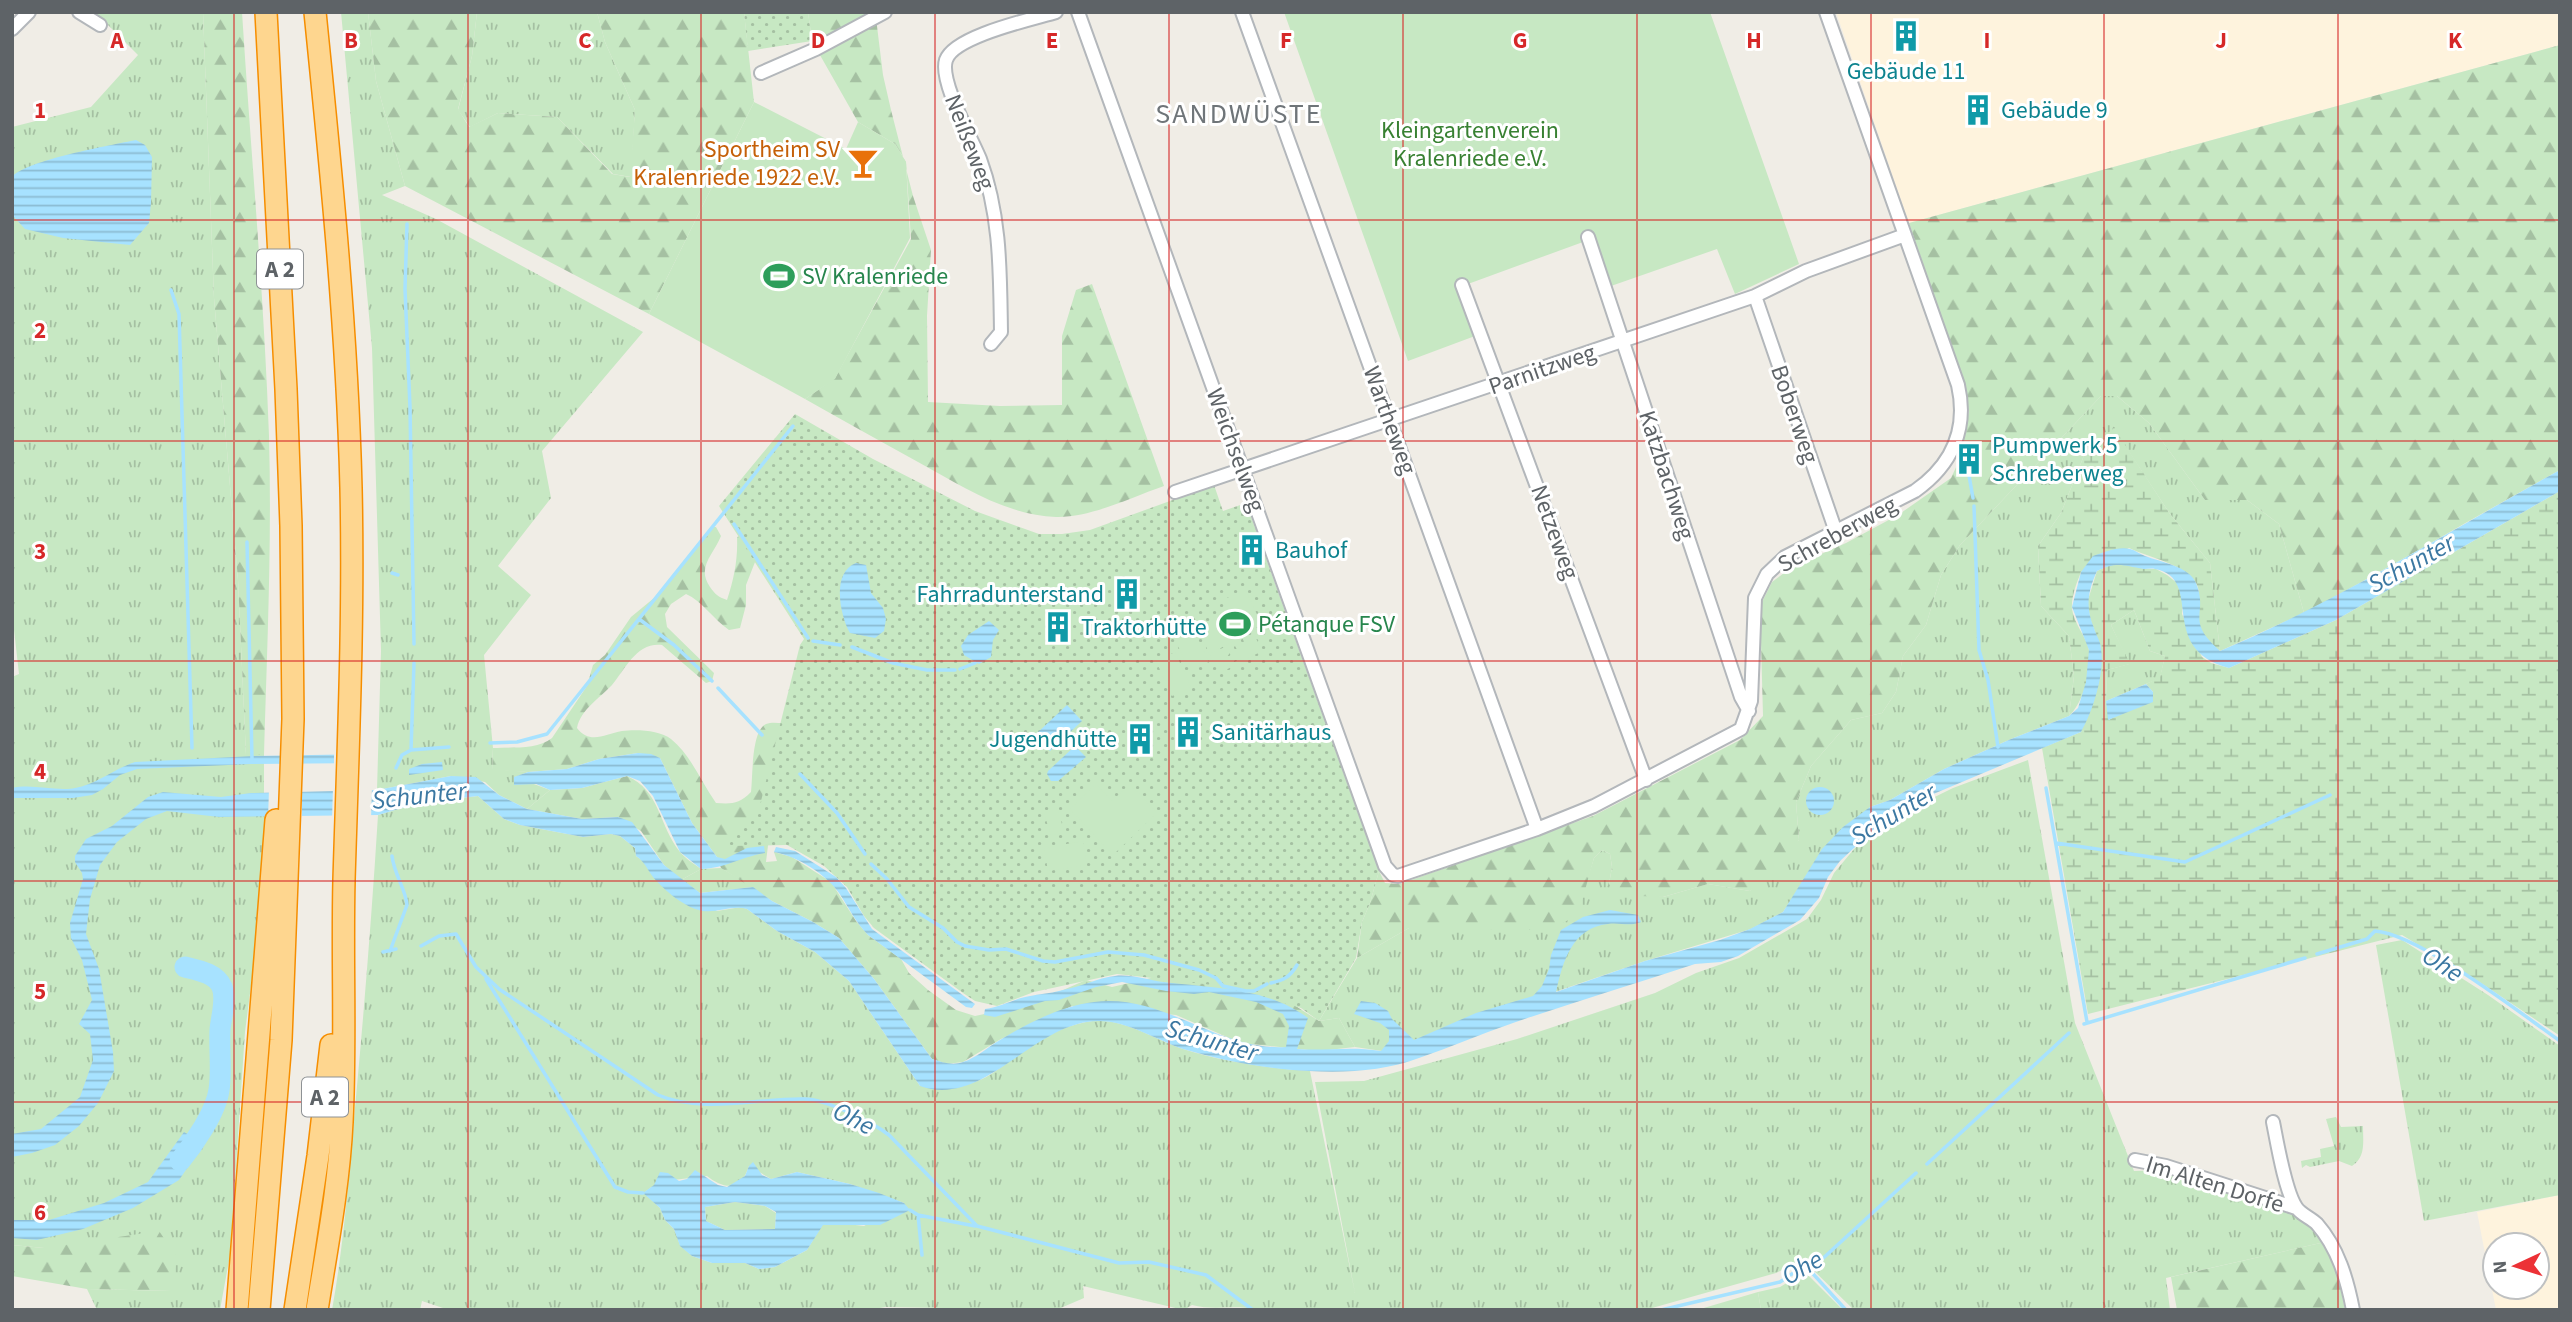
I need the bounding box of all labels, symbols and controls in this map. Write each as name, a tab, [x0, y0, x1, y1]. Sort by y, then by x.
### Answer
building icon: Gebäude 11	[1889, 19, 1923, 53]
text: A	[109, 24, 124, 57]
text: B	[344, 24, 358, 57]
text: C	[578, 24, 592, 57]
text: D	[811, 24, 825, 57]
text: E	[1046, 24, 1058, 57]
text: F	[1280, 24, 1292, 57]
text: G	[1513, 24, 1527, 57]
text: H	[1746, 24, 1762, 57]
text: I	[1984, 24, 1990, 57]
text: J	[2215, 24, 2227, 57]
text: K	[2448, 24, 2463, 57]
place label: Gebäude 11	[1847, 54, 1965, 89]
street label: Neißeweg	[935, 89, 1004, 195]
building icon: Gebäude 9	[1961, 93, 1995, 127]
place label: Gebäude 9	[2001, 93, 2108, 128]
text: 1	[34, 94, 46, 127]
district label: SANDWÜSTE	[1155, 94, 1323, 134]
park label: Kleingartenverein Kralenriede e.V.	[1381, 113, 1559, 176]
place label: Sportheim SV Kralenriede 1922 e.V.	[633, 132, 841, 195]
bar icon: Sportheim SV Kralenriede 1922 e.V.	[846, 146, 880, 180]
road number: A 2	[257, 250, 303, 288]
sports icon: SV Kralenriede	[762, 259, 796, 293]
place label: SV Kralenriede	[802, 259, 948, 294]
text: 2	[34, 314, 46, 347]
street label: Parnitzweg	[1484, 335, 1600, 404]
street label: Boberweg	[1761, 360, 1828, 468]
street label: Wartheweg	[1354, 361, 1425, 479]
street label: Weichselweg	[1197, 383, 1274, 517]
street label: Katzbachweg	[1629, 406, 1704, 544]
place label: Pumpwerk 5 Schreberweg	[1992, 428, 2124, 491]
building icon: Pumpwerk 5 Schreberweg	[1952, 442, 1986, 476]
street label: Netzeweg	[1521, 480, 1588, 584]
street label: Schreberweg	[1771, 487, 1903, 582]
water label: Schunter	[2361, 524, 2463, 603]
building icon: Bauhof	[1235, 533, 1269, 567]
place label: Bauhof	[1275, 533, 1348, 568]
text: 3	[34, 535, 46, 568]
place label: Fahrradunterstand	[916, 577, 1104, 612]
building icon: Fahrradunterstand	[1110, 577, 1144, 611]
sports icon: Pétanque FSV	[1218, 607, 1252, 641]
place label: Pétanque FSV	[1258, 607, 1396, 642]
building icon: Traktorhütte	[1041, 610, 1075, 644]
place label: Traktorhütte	[1081, 610, 1207, 645]
building icon: Sanitärhaus	[1171, 715, 1205, 749]
place label: Sanitärhaus	[1211, 715, 1331, 750]
place label: Jugendhütte	[989, 722, 1117, 757]
building icon: Jugendhütte	[1123, 722, 1157, 756]
text: 4	[34, 755, 46, 788]
water label: Schunter	[370, 772, 469, 819]
water label: Schunter	[1843, 774, 1944, 855]
water label: Ohe	[2415, 937, 2471, 992]
text: 5	[34, 975, 46, 1008]
water label: Schunter	[1161, 1010, 1264, 1072]
road number: A 2	[302, 1078, 348, 1116]
water label: Ohe	[827, 1092, 881, 1144]
street label: Im Alten Dorfe	[2142, 1147, 2288, 1222]
text: 6	[34, 1196, 46, 1229]
north arrow	[2481, 1231, 2551, 1301]
water label: Ohe	[1775, 1241, 1830, 1294]
text: N	[2487, 1260, 2514, 1274]

